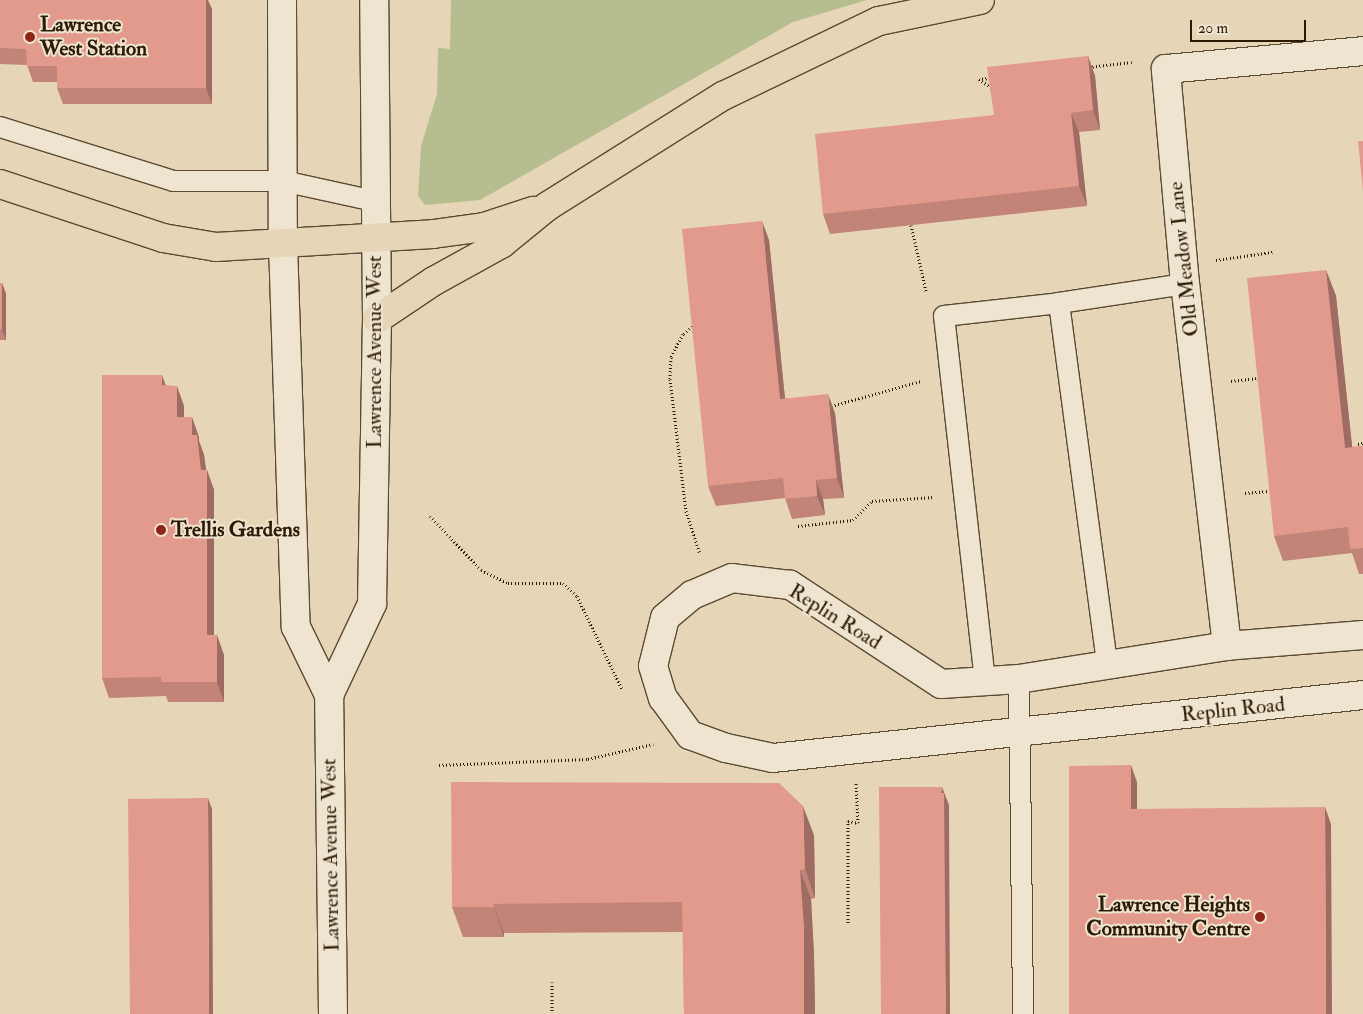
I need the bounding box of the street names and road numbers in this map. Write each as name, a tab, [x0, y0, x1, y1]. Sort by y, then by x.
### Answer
street label: Old Meadow Lane	[1163, 180, 1205, 338]
street label: Lawrence Avenue West	[362, 255, 388, 449]
street label: Replin Road	[784, 579, 886, 655]
street label: Replin Road	[1180, 692, 1286, 728]
street label: Lawrence Avenue West	[317, 758, 345, 952]

